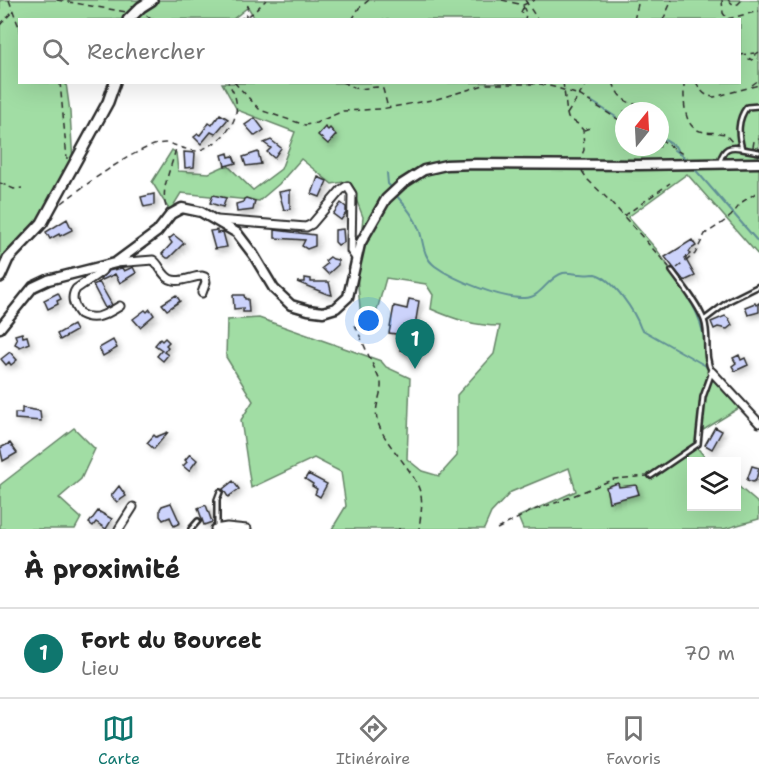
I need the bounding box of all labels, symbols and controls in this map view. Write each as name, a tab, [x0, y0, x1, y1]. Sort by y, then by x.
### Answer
search box	[18, 18, 741, 84]
icon: search	[39, 35, 72, 68]
text: Rechercher	[87, 37, 206, 66]
north arrow	[615, 102, 669, 156]
your location	[354, 306, 383, 335]
pin: 1	[396, 320, 434, 369]
map controls	[687, 457, 741, 511]
button: layers	[687, 457, 741, 511]
text: À proximité	[24, 551, 180, 586]
text: Fort du Bourcet	[81, 626, 261, 655]
text: 1	[39, 640, 48, 666]
text: 70 m	[683, 640, 735, 666]
text: Lieu	[81, 655, 119, 681]
tab: Carte	[98, 712, 140, 769]
tab: Itinéraire	[336, 712, 410, 769]
tab: Favoris	[606, 712, 661, 769]

